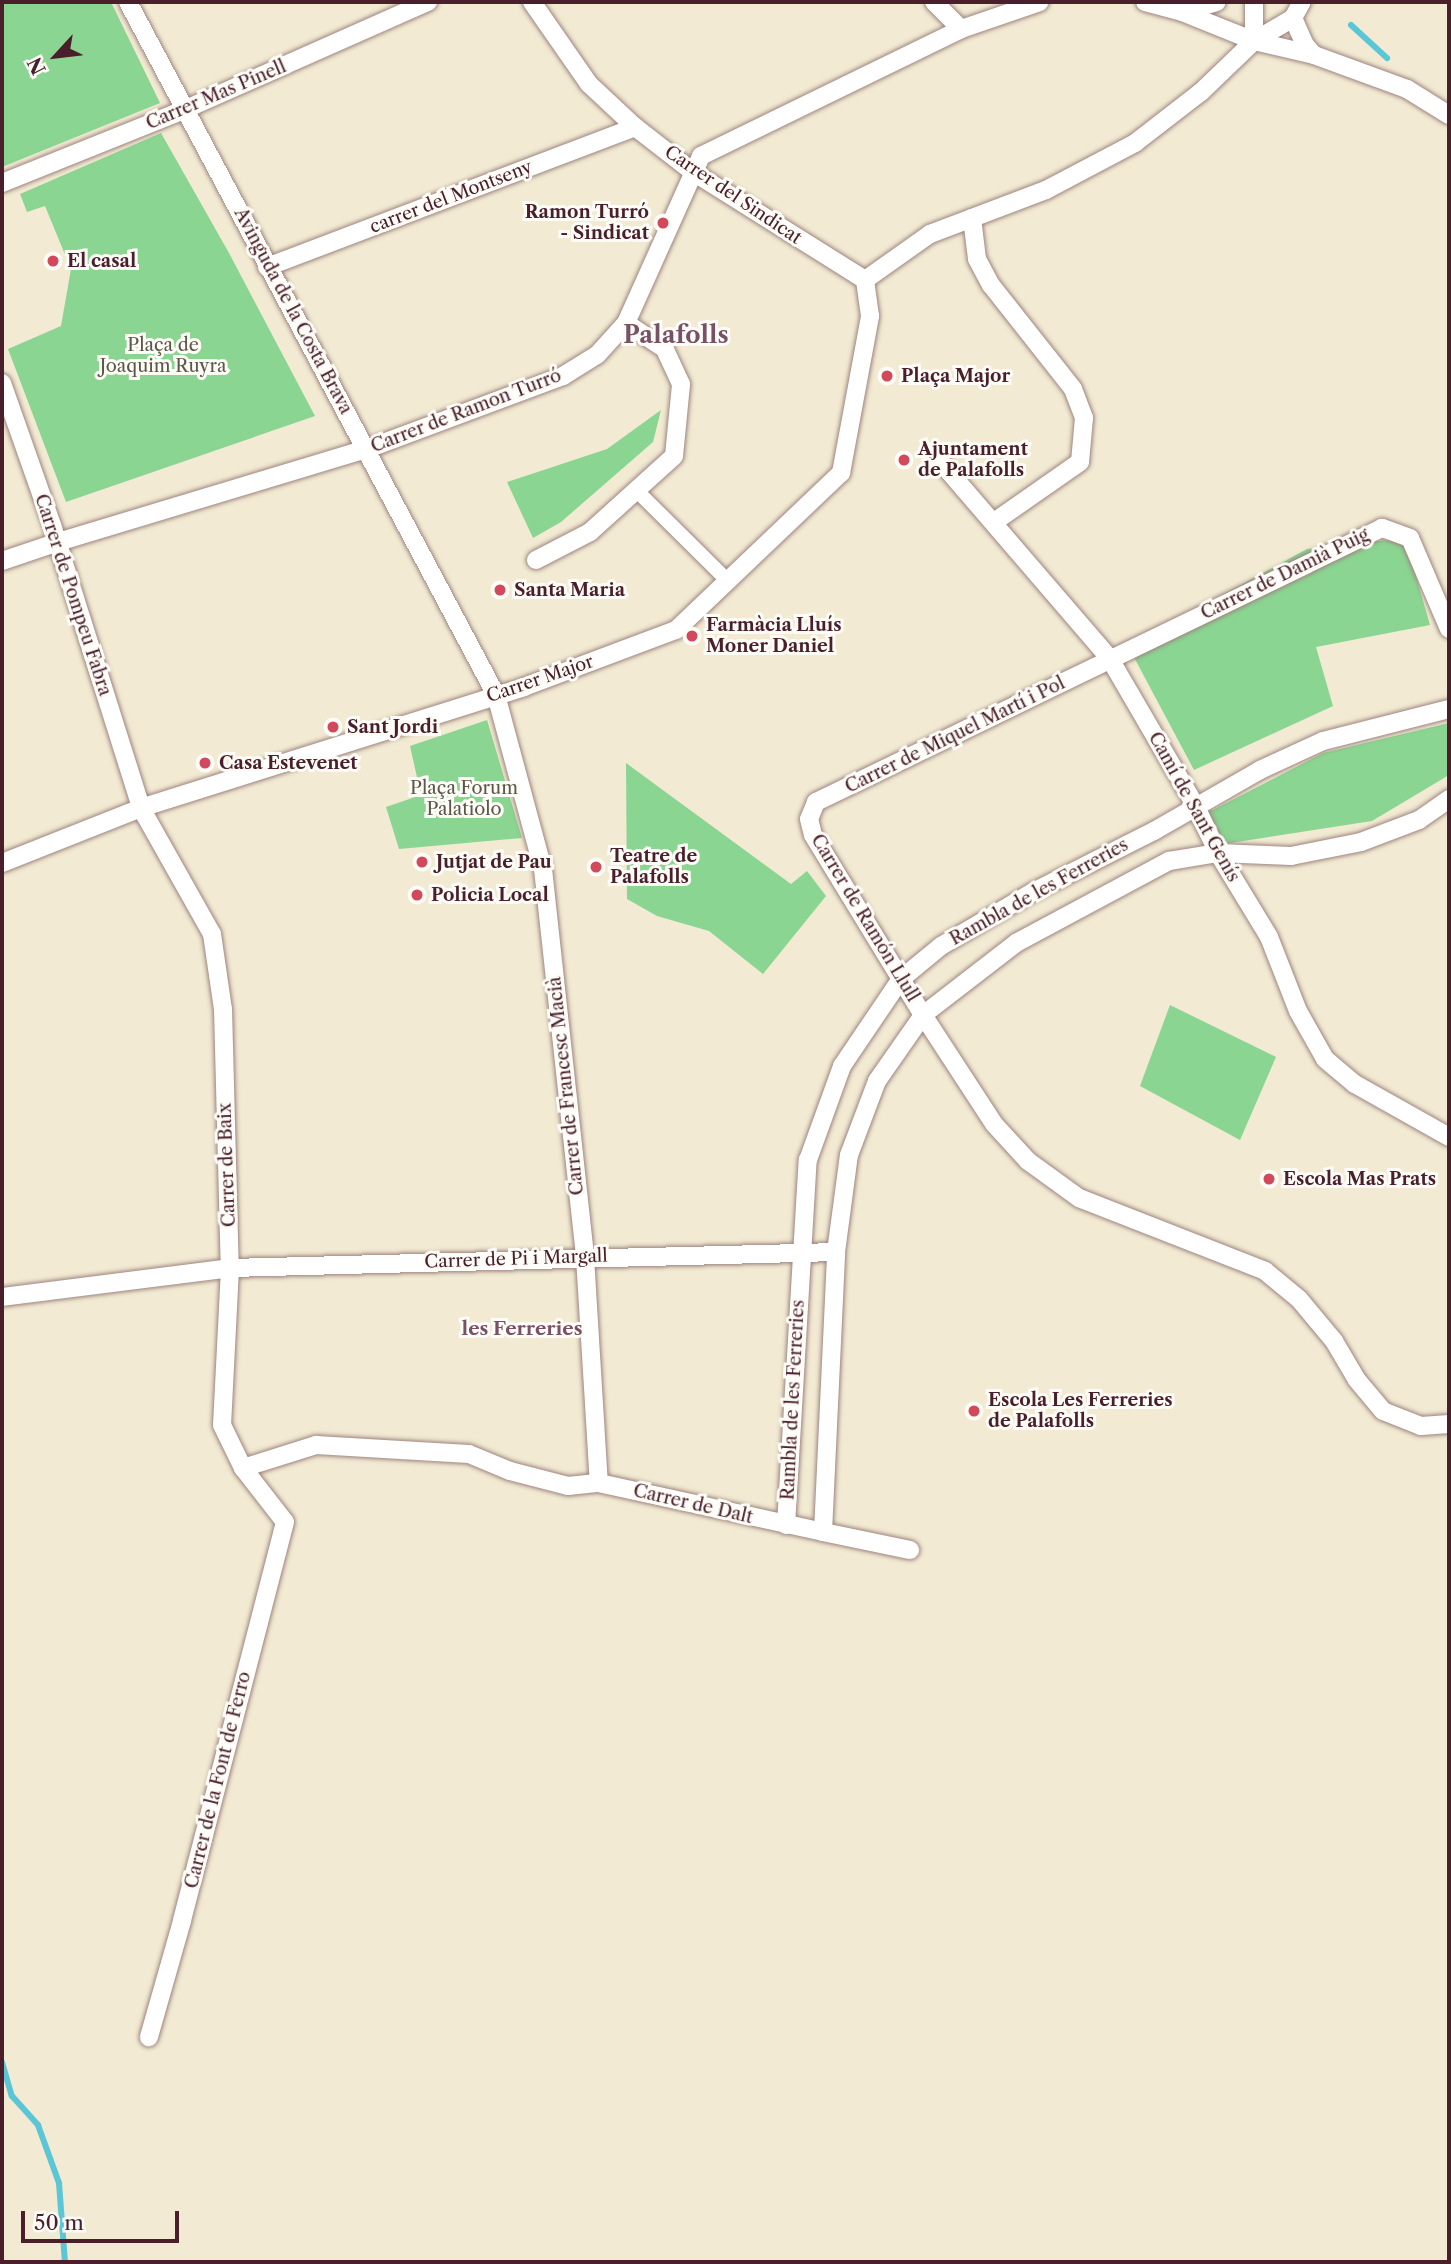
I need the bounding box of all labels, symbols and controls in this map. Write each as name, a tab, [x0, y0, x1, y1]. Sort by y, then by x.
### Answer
north arrow	[21, 21, 91, 91]
text: N	[23, 53, 51, 78]
street label: Carrer Mas Pinell	[143, 56, 289, 134]
street label: Carrer del Sindicat	[660, 141, 806, 249]
street label: carrer del Montseny	[367, 156, 535, 238]
place label: Ramon Turró - Sindicat	[524, 202, 649, 244]
street label: Avinguda de la Costa Brava	[229, 204, 357, 418]
marker: Ramon Turró - Sindicat	[655, 215, 671, 231]
place label: El casal	[67, 250, 136, 272]
marker: El casal	[45, 253, 61, 269]
district label: Palafolls	[623, 321, 729, 349]
park label: Plaça de Joaquim Ruyra	[100, 335, 226, 378]
street label: Carrer de Ramon Turró	[367, 365, 565, 457]
place label: Plaça Major	[901, 365, 1010, 387]
marker: Plaça Major	[879, 368, 895, 384]
place label: Ajuntament de Palafolls	[918, 439, 1028, 482]
marker: Ajuntament de Palafolls	[896, 452, 912, 468]
street label: Carrer de Pompeu Fabra	[30, 491, 116, 699]
street label: Carrer de Damià Puig	[1197, 524, 1373, 624]
place label: Santa Maria	[514, 579, 625, 601]
marker: Santa Maria	[492, 582, 508, 598]
place label: Farmàcia Lluís Moner Daniel	[706, 615, 842, 658]
marker: Farmàcia Lluís Moner Daniel	[684, 628, 700, 644]
street label: Carrer Major	[484, 651, 596, 707]
street label: Carrer de Miquel Martí i Pol	[841, 672, 1069, 798]
place label: Sant Jordi	[347, 716, 438, 738]
marker: Sant Jordi	[325, 719, 341, 735]
street label: Camí de Sant Genís	[1144, 728, 1244, 886]
place label: Casa Estevenet	[219, 752, 358, 774]
marker: Casa Estevenet	[197, 755, 213, 771]
park label: Plaça Forum Palatiolo	[410, 778, 518, 820]
street label: Carrer de Ramón Llull	[806, 830, 924, 1006]
street label: Rambla de les Ferreries	[946, 834, 1132, 950]
place label: Teatre de Palafolls	[610, 846, 697, 888]
place label: Jutjat de Pau	[436, 851, 552, 873]
marker: Jutjat de Pau	[414, 854, 430, 870]
marker: Teatre de Palafolls	[588, 859, 604, 875]
place label: Policia Local	[431, 884, 549, 906]
marker: Policia Local	[409, 887, 425, 903]
street label: Carrer de Francesc Macià	[544, 975, 588, 1197]
street label: Carrer de Baix	[214, 1102, 240, 1228]
place label: Escola Mas Prats	[1283, 1168, 1436, 1190]
marker: Escola Mas Prats	[1261, 1171, 1277, 1187]
street label: Carrer de Pi i Margall	[424, 1245, 608, 1273]
street label: Rambla de les Ferreries	[777, 1299, 809, 1501]
district label: les Ferreries	[461, 1318, 583, 1340]
place label: Escola Les Ferreries de Palafolls	[988, 1390, 1173, 1432]
marker: Escola Les Ferreries de Palafolls	[966, 1403, 982, 1419]
street label: Carrer de Dalt	[631, 1480, 755, 1528]
street label: Carrer de la Font de Ferro	[180, 1669, 256, 1891]
scale bar	[24, 2198, 182, 2242]
text: 50 m	[34, 2210, 84, 2235]

